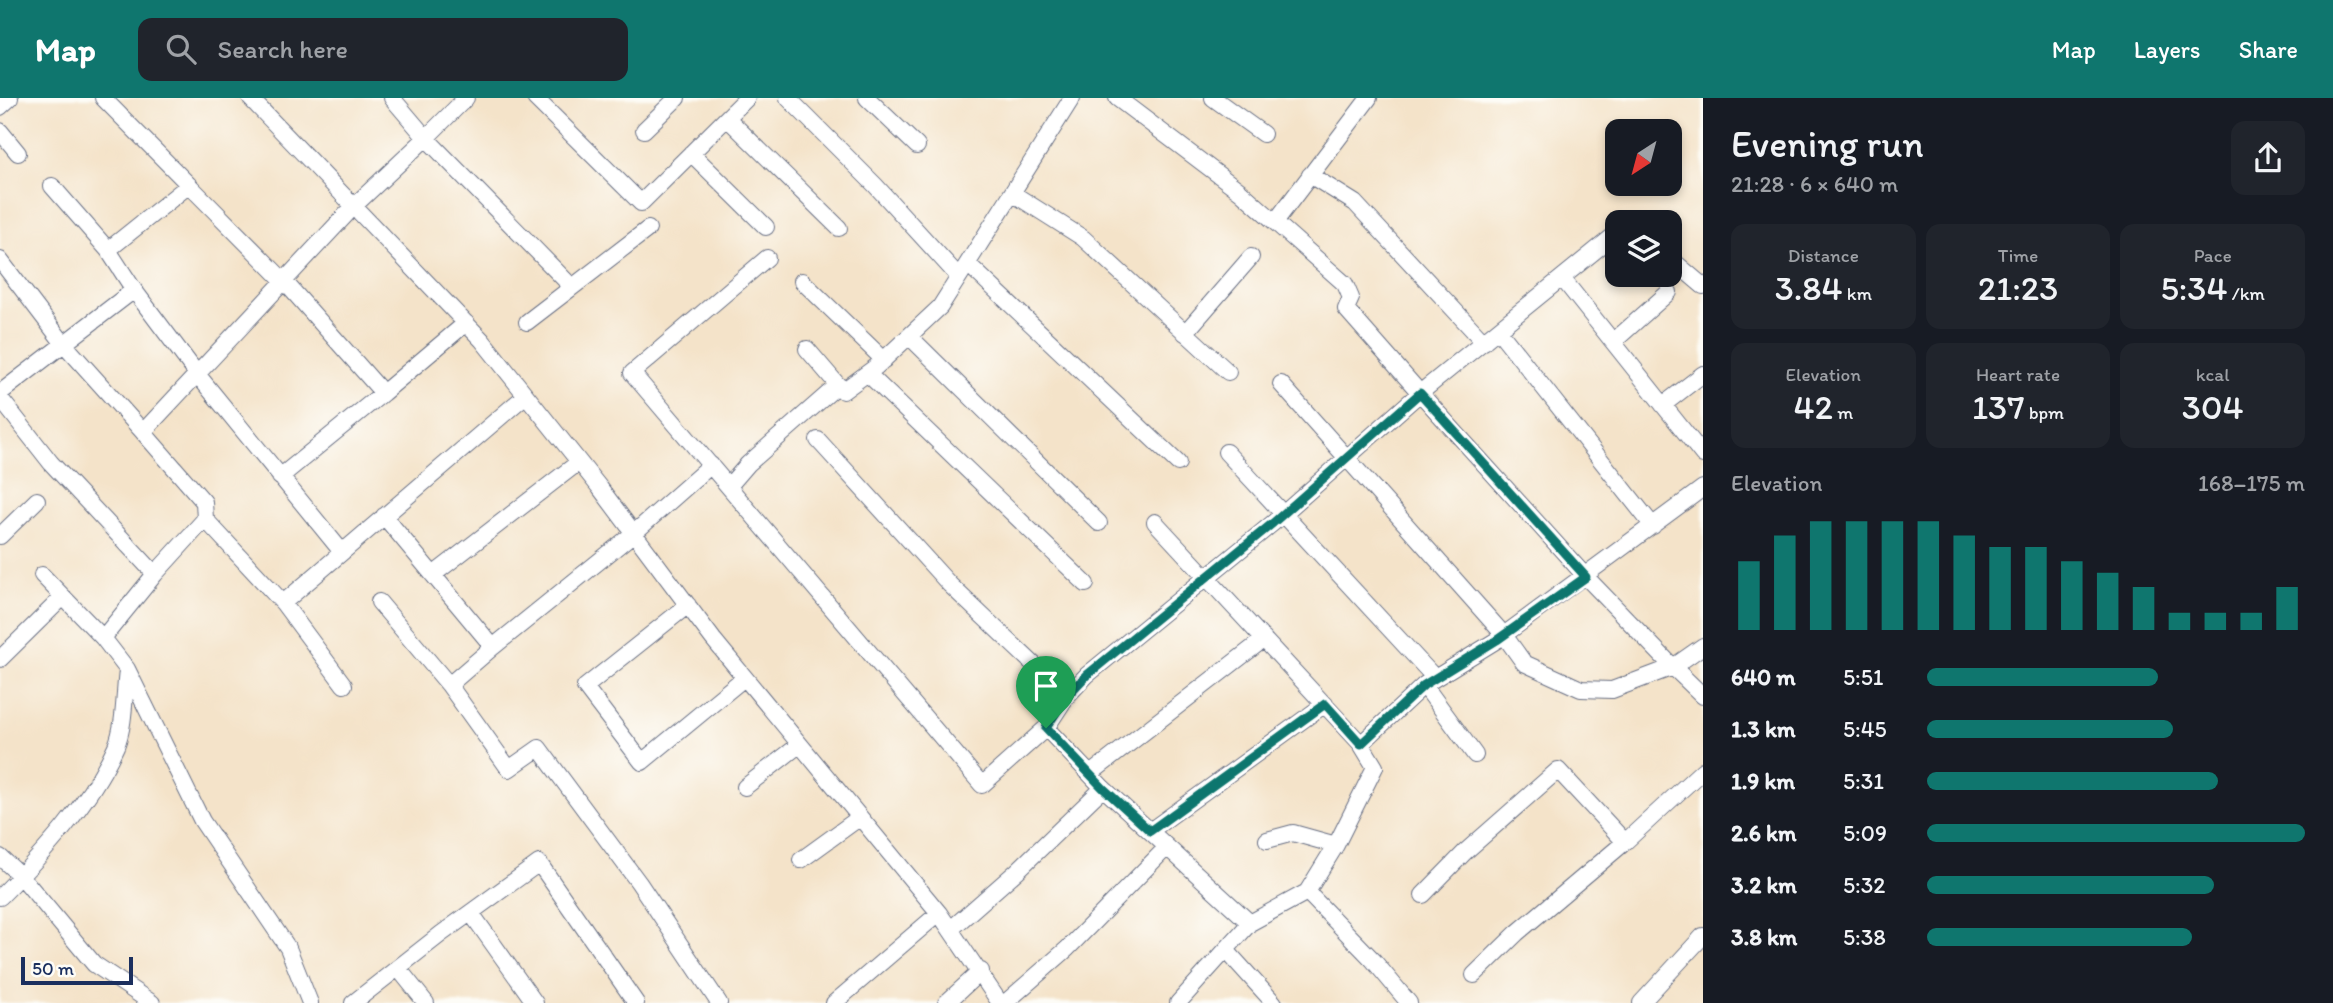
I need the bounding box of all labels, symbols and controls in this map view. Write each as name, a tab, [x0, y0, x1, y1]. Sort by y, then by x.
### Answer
search box	[138, 18, 628, 81]
text: Map	[35, 30, 96, 69]
icon: search	[162, 30, 200, 68]
text: Search here	[218, 33, 348, 65]
text: Map	[2052, 35, 2096, 64]
text: Layers	[2134, 35, 2201, 64]
text: Share	[2239, 35, 2298, 64]
north arrow	[1605, 119, 1682, 196]
map controls	[1605, 119, 1682, 287]
text: Evening run	[1731, 121, 1924, 167]
button: share	[2231, 121, 2305, 195]
text: 21:28 · 6 × 640 m	[1731, 170, 1898, 198]
button: layers	[1605, 210, 1682, 287]
text: Distance	[1788, 244, 1859, 267]
text: Time	[1998, 244, 2038, 267]
text: Pace	[2194, 244, 2232, 267]
text: 3.84	[1775, 267, 1843, 309]
text: 21:23	[1978, 267, 2058, 309]
text: 5:34	[2160, 267, 2227, 309]
text: km	[1843, 282, 1872, 305]
text: /km	[2227, 282, 2265, 305]
text: Elevation	[1786, 363, 1861, 386]
text: Heart rate	[1976, 363, 2060, 386]
text: kcal	[2196, 363, 2230, 386]
text: 42	[1793, 386, 1833, 428]
text: 137	[1972, 386, 2025, 428]
text: 304	[2182, 386, 2244, 428]
text: m	[1833, 401, 1853, 424]
text: bpm	[2025, 401, 2064, 424]
text: Elevation	[1731, 469, 1822, 497]
text: 168–175 m	[2198, 469, 2305, 497]
pin	[1016, 656, 1076, 728]
text: 640 m	[1731, 663, 1796, 691]
text: 5:51	[1843, 663, 1883, 691]
icon: arrive	[1027, 667, 1065, 705]
text: 1.3 km	[1731, 715, 1795, 743]
text: 5:45	[1843, 715, 1887, 743]
text: 1.9 km	[1731, 767, 1795, 795]
text: 5:31	[1843, 767, 1884, 795]
text: 2.6 km	[1731, 819, 1797, 847]
text: 5:09	[1843, 819, 1887, 847]
text: 3.2 km	[1731, 871, 1797, 899]
text: 5:32	[1843, 871, 1885, 899]
text: 3.8 km	[1731, 923, 1797, 951]
text: 5:38	[1843, 923, 1886, 951]
scale bar	[21, 954, 133, 986]
text: 50 m	[32, 957, 74, 980]

